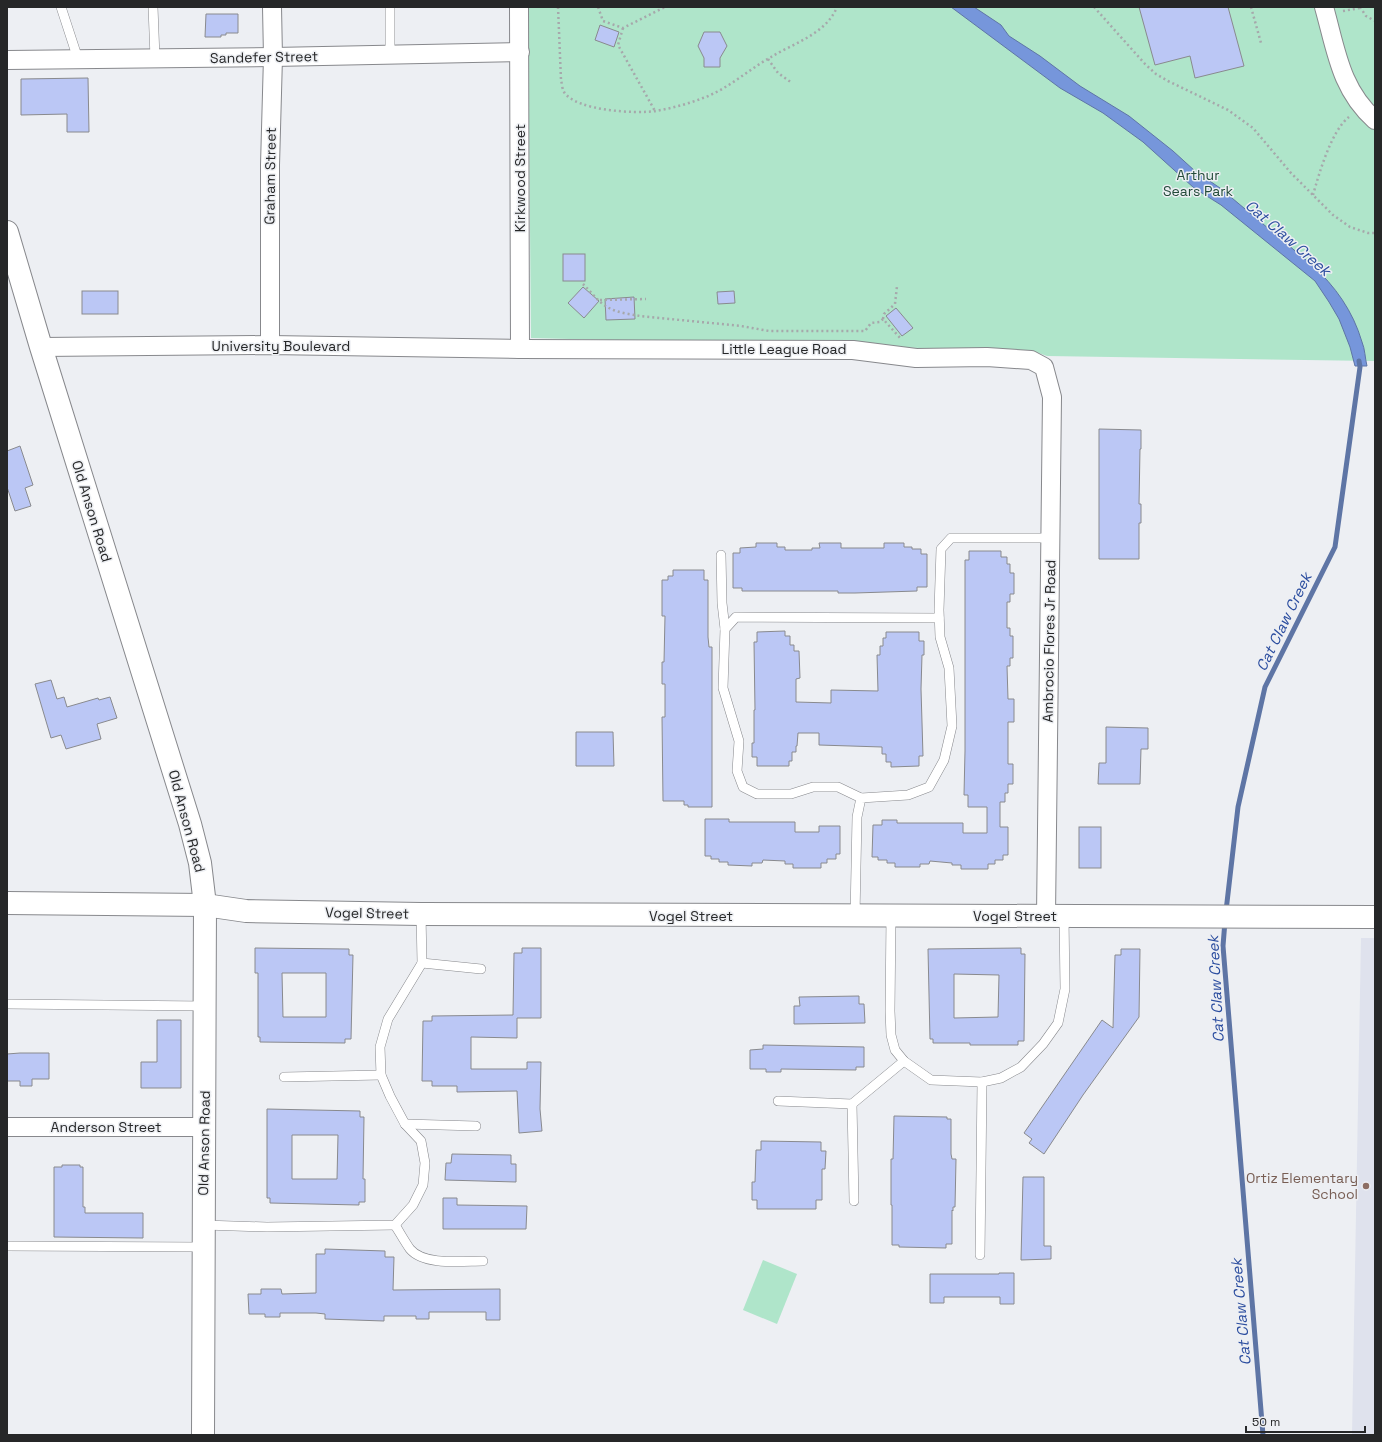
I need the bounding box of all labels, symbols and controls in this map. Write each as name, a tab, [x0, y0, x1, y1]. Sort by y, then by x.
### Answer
street label: Sandefer Street	[210, 47, 318, 67]
street label: Kirkwood Street	[511, 124, 529, 232]
street label: Graham Street	[260, 127, 280, 225]
park label: Arthur Sears Park	[1163, 166, 1234, 200]
water label: Cat Claw Creek	[1242, 195, 1336, 281]
street label: University Boulevard	[212, 337, 350, 355]
street label: Little League Road	[722, 340, 846, 358]
street label: Old Anson Road	[68, 458, 116, 564]
street label: Ambrocio Flores Jr Road	[1039, 559, 1059, 723]
water label: Cat Claw Creek	[1252, 568, 1316, 674]
street label: Old Anson Road	[165, 768, 209, 874]
street label: Vogel Street	[325, 903, 409, 923]
street label: Vogel Street	[649, 907, 733, 925]
street label: Vogel Street	[973, 907, 1057, 925]
water label: Cat Claw Creek	[1203, 933, 1228, 1043]
street label: Old Anson Road	[194, 1090, 214, 1196]
street label: Anderson Street	[51, 1118, 161, 1136]
place label: Ortiz Elementary School	[1246, 1169, 1358, 1203]
marker: Ortiz Elementary School	[1361, 1181, 1371, 1191]
water label: Cat Claw Creek	[1226, 1256, 1255, 1366]
scale bar	[1246, 1408, 1365, 1434]
text: 50 m	[1252, 1414, 1280, 1430]

